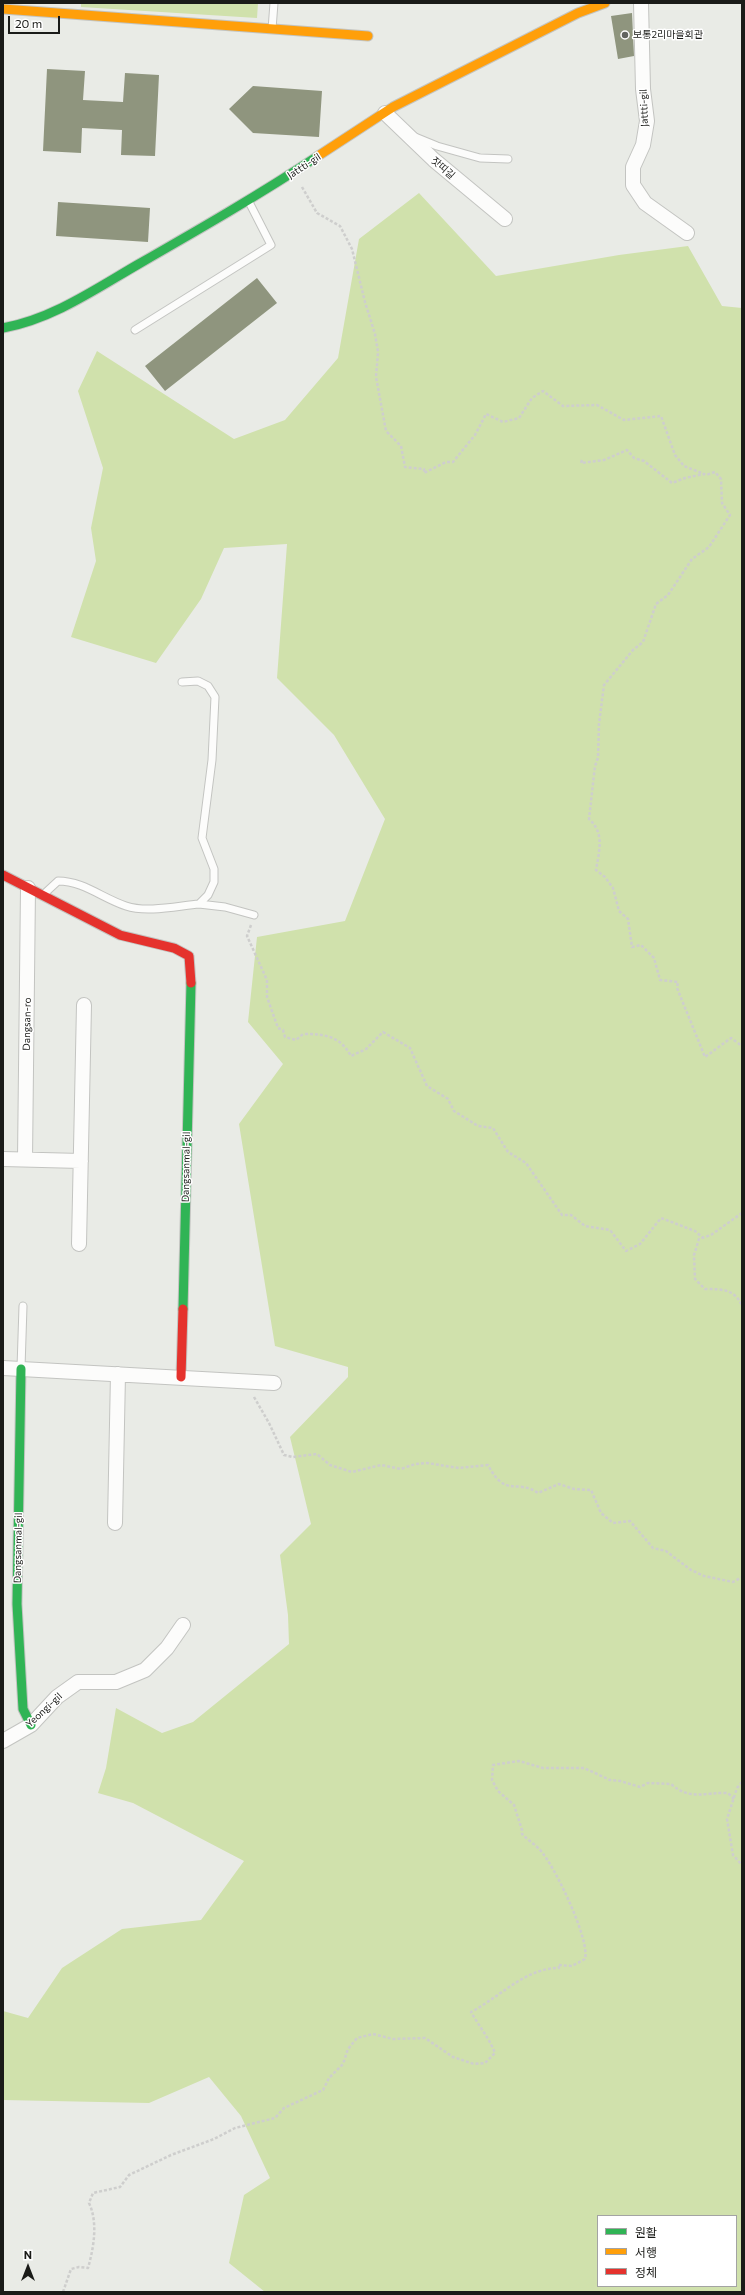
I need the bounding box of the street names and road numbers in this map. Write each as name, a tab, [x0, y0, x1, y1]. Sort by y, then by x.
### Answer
street label: Jattti-gil	[637, 89, 651, 127]
street label: Jattti-gil	[285, 151, 323, 181]
street label: 잣띠길	[429, 154, 457, 182]
street label: Dangsan-ro	[21, 997, 33, 1051]
street label: Dangsanmal-gil	[179, 1132, 193, 1202]
street label: Dangsanmal-gil	[11, 1513, 25, 1583]
street label: Yeongi-gil	[23, 1690, 65, 1730]

